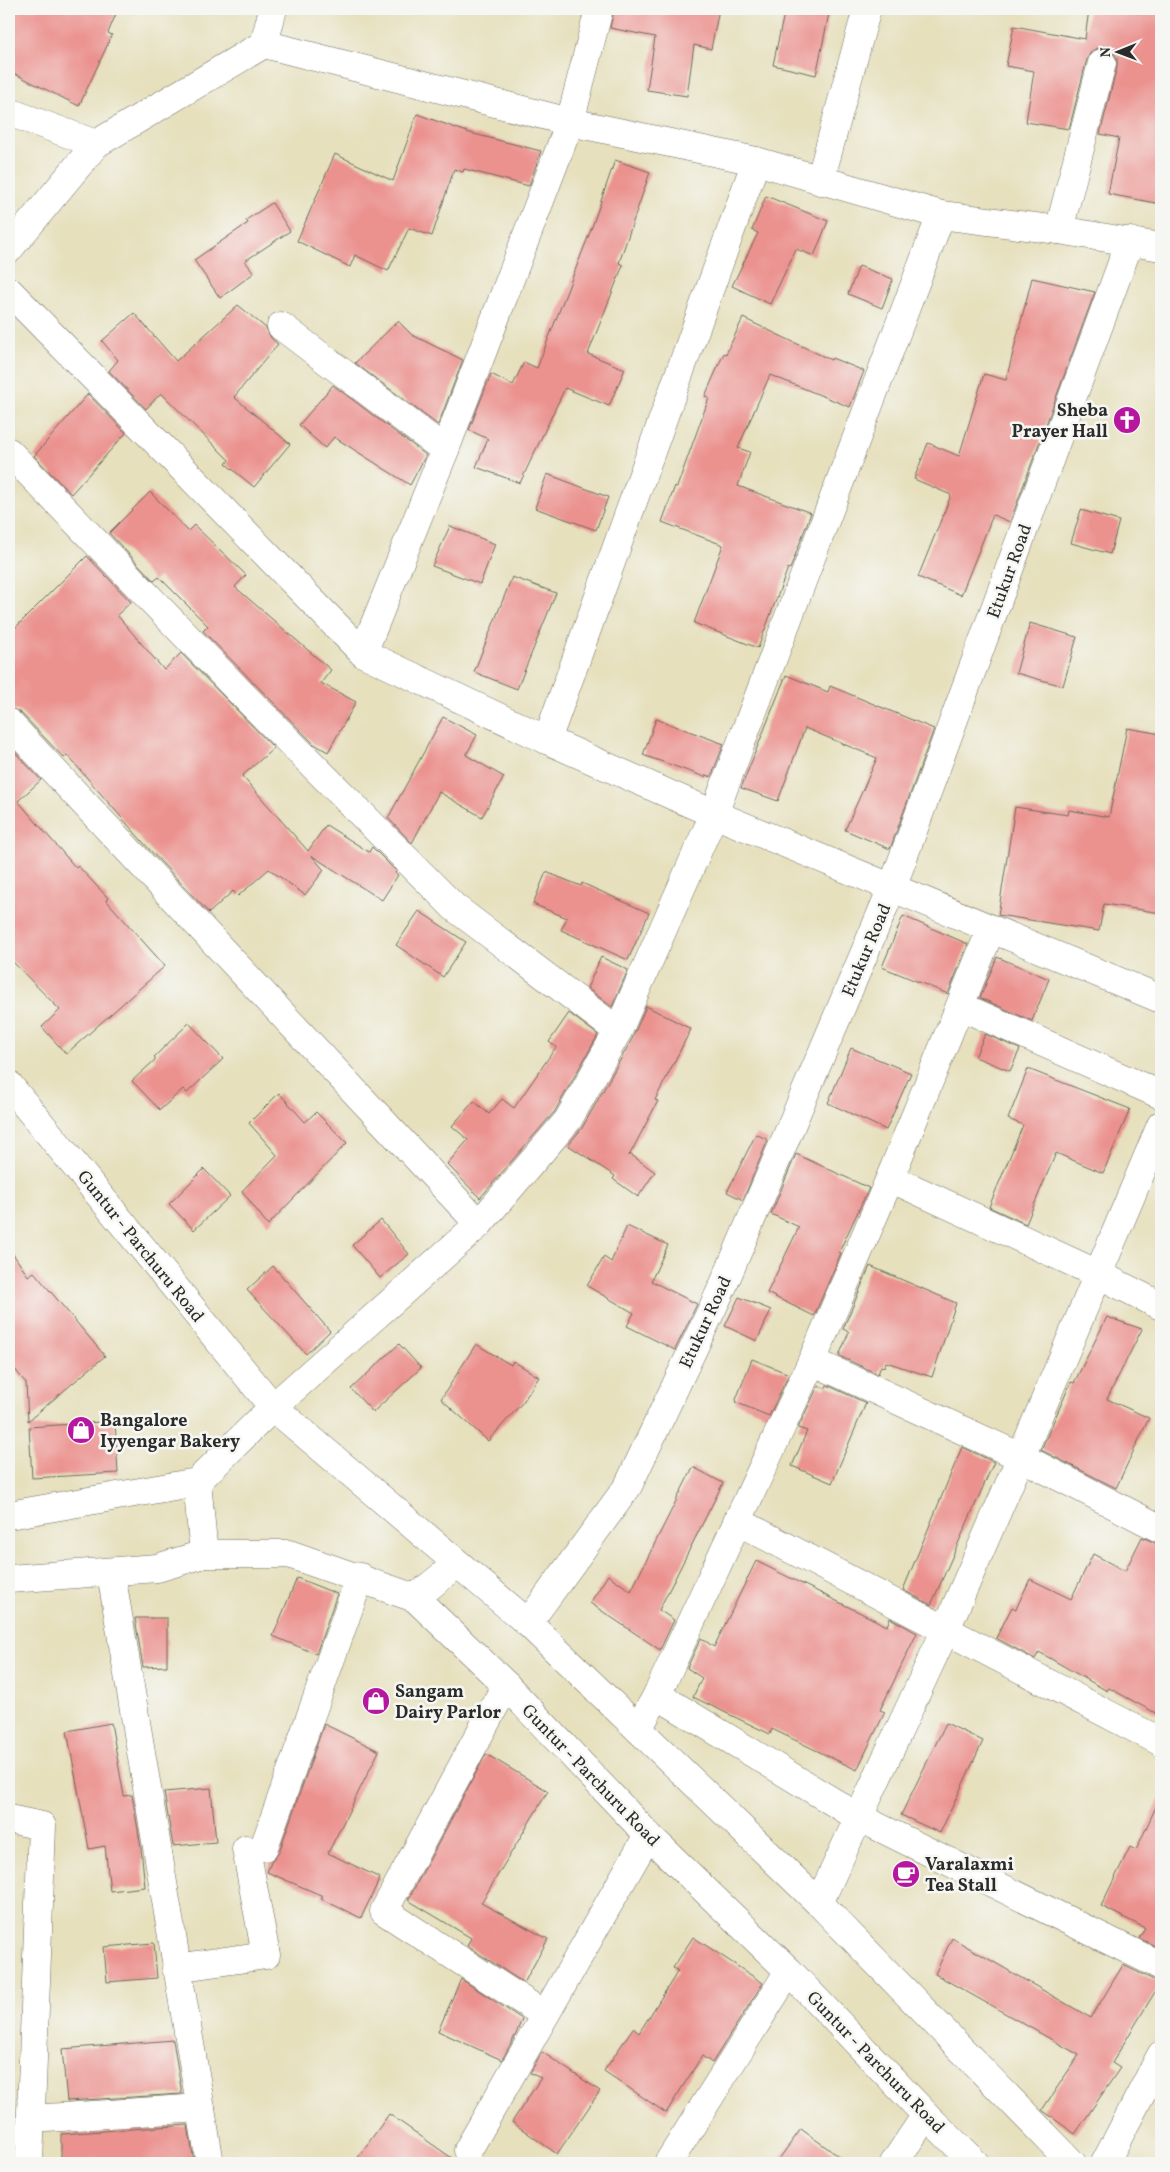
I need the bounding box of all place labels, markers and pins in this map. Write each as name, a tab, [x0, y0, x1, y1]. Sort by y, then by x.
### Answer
place label: Sheba Prayer Hall	[1011, 399, 1108, 445]
church icon: Sheba Prayer Hall	[1112, 405, 1142, 435]
place label: Bangalore Iyyengar Bakery	[100, 1409, 240, 1455]
shop icon: Bangalore Iyyengar Bakery	[66, 1415, 96, 1445]
place label: Sangam Dairy Parlor	[395, 1680, 502, 1726]
shop icon: Sangam Dairy Parlor	[361, 1686, 391, 1716]
place label: Varalaxmi Tea Stall	[925, 1853, 1014, 1899]
cafe icon: Varalaxmi Tea Stall	[891, 1859, 921, 1889]

